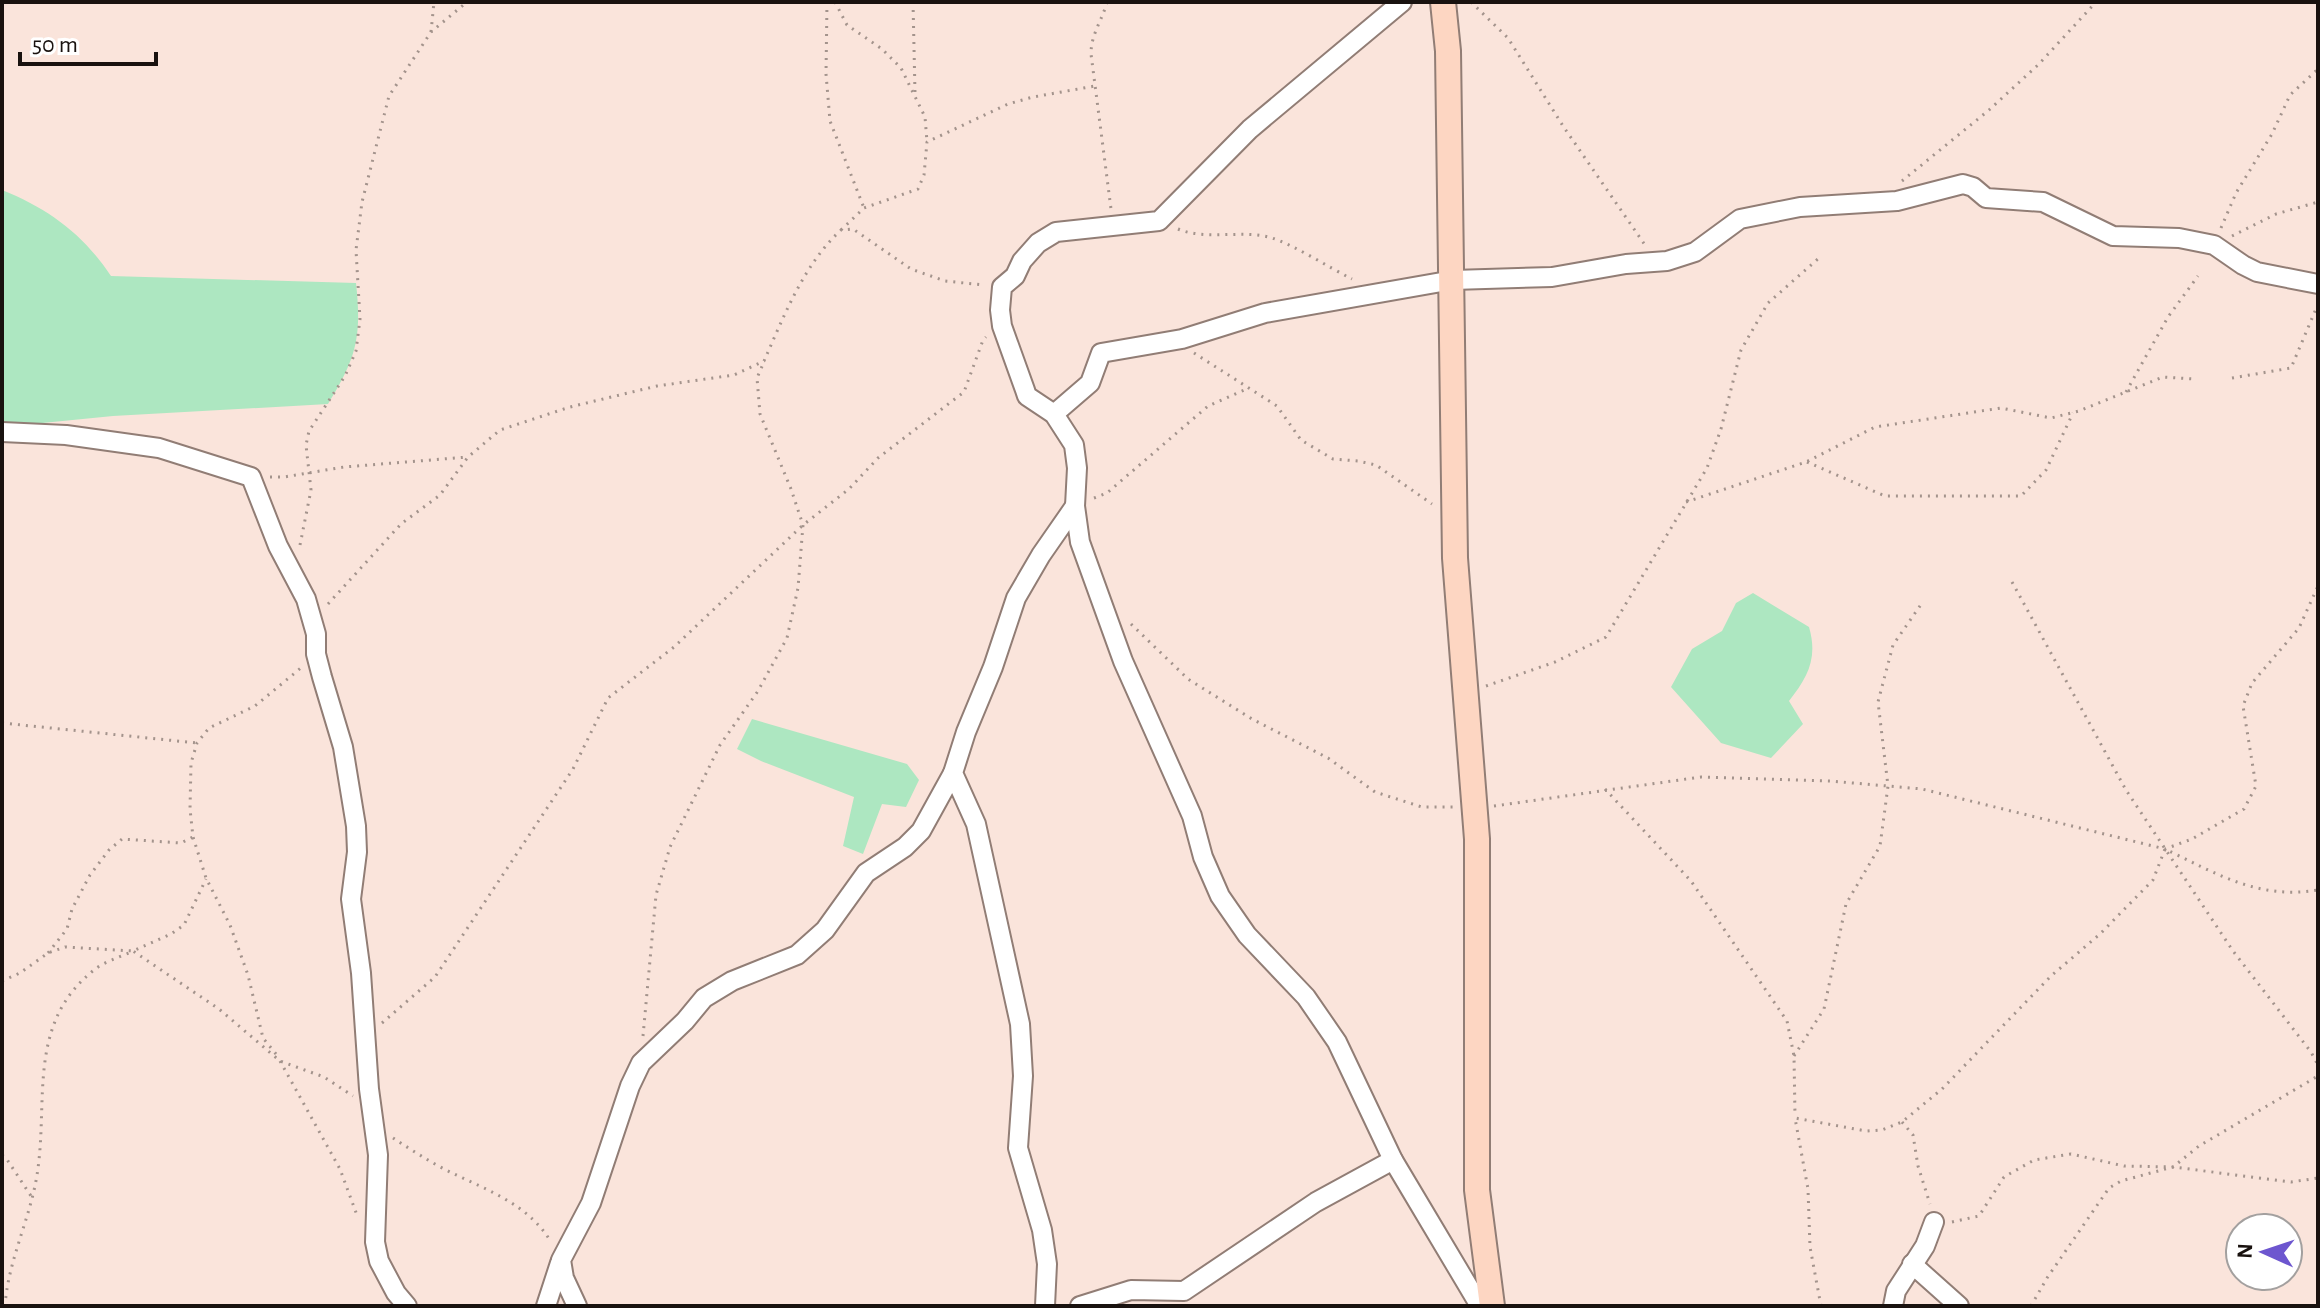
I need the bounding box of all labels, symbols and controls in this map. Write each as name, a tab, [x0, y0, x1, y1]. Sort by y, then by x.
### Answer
scale bar	[20, 16, 156, 66]
text: 50 m	[32, 33, 78, 57]
north arrow	[2224, 1212, 2304, 1292]
text: N	[2234, 1243, 2256, 1259]

